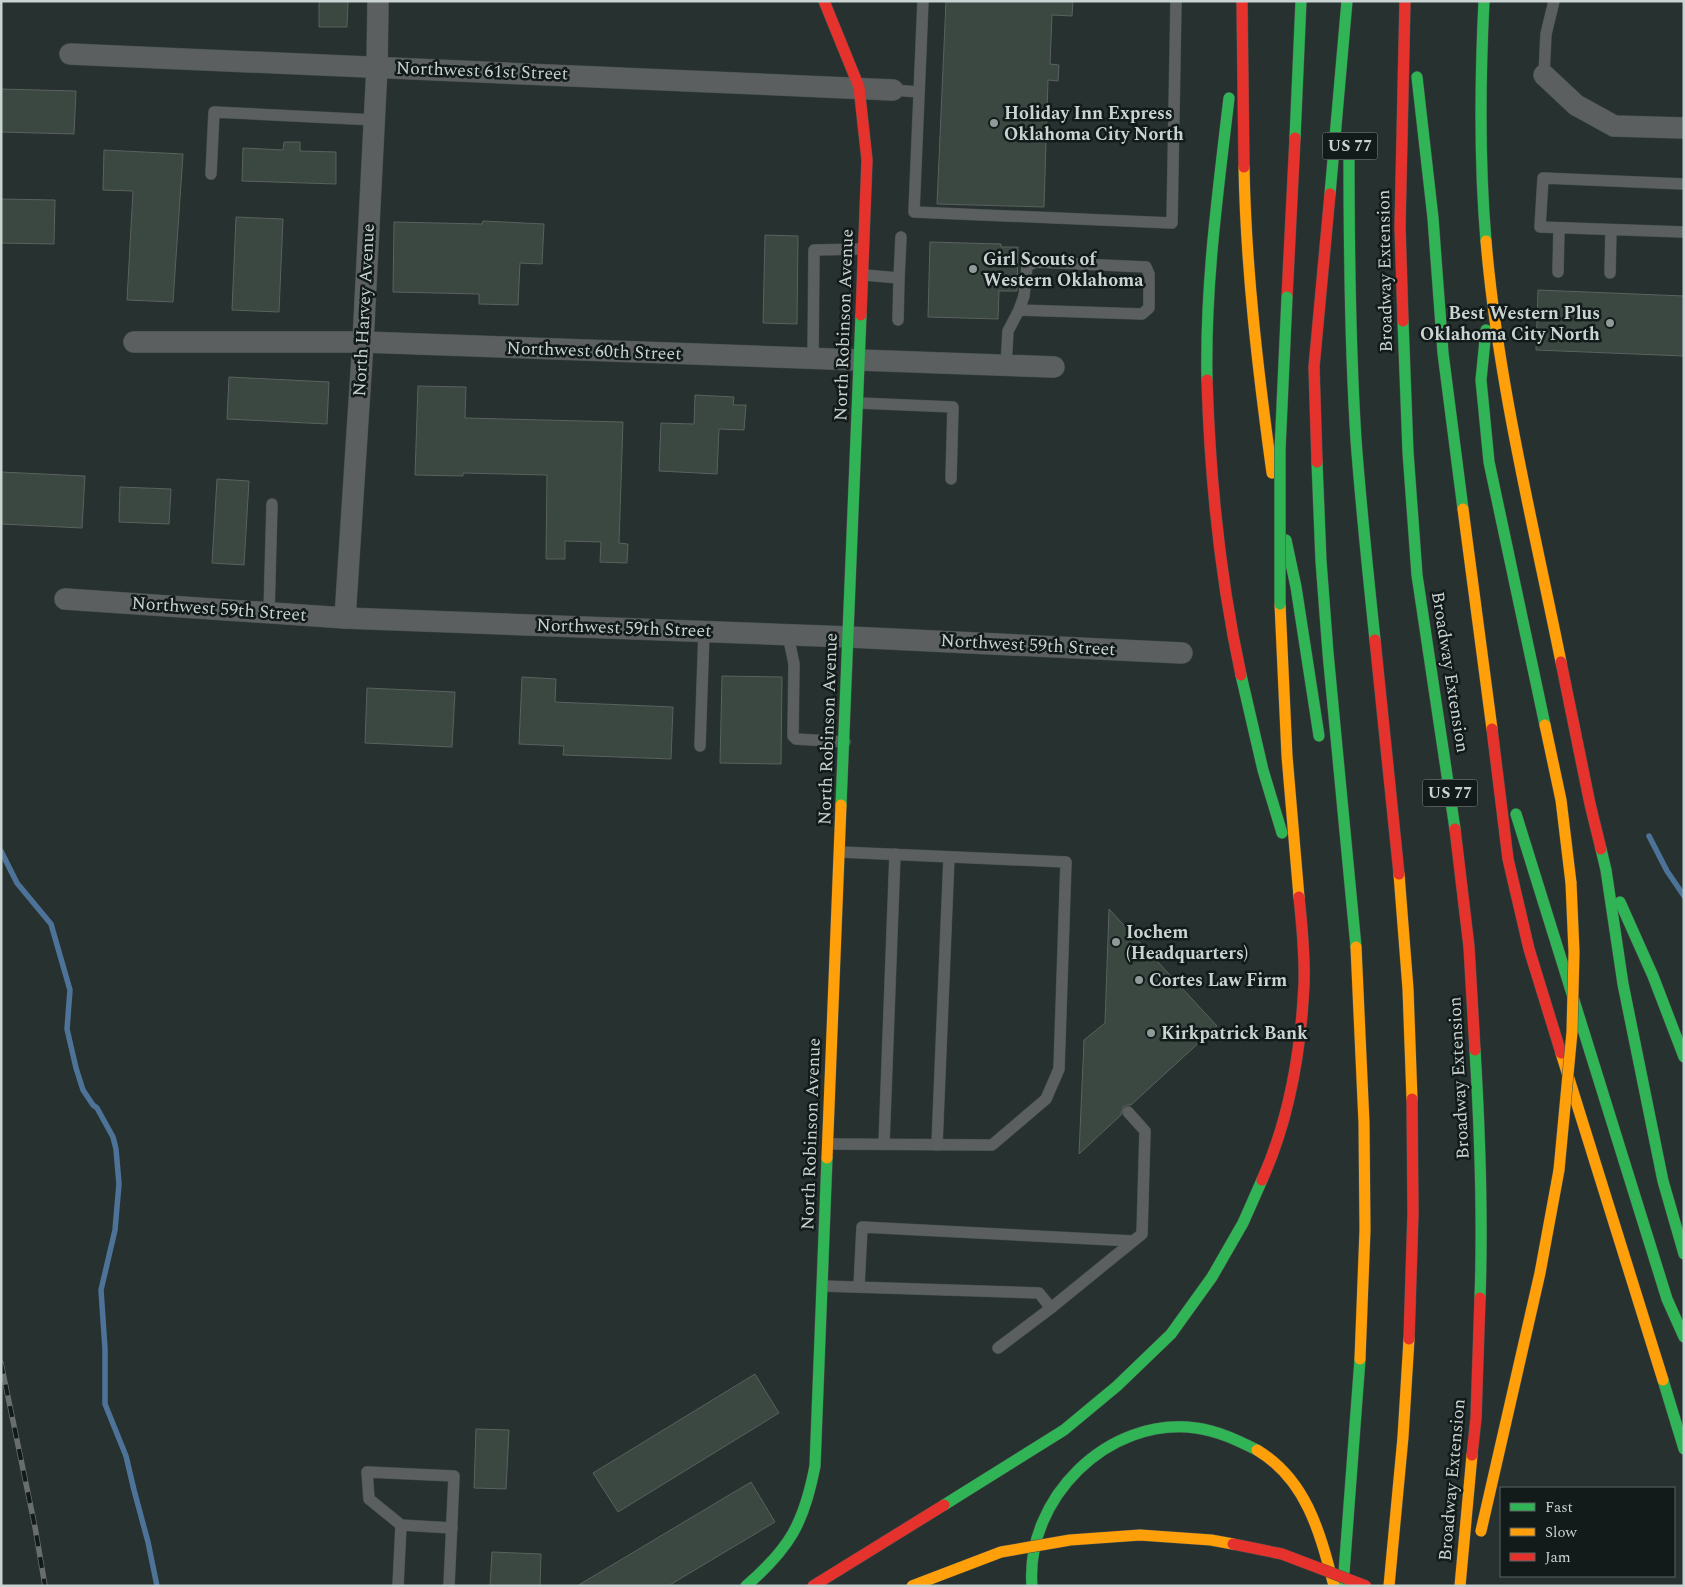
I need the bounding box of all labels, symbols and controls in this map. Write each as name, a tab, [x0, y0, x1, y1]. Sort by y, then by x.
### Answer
street label: Northwest 61st Street	[395, 55, 569, 87]
place label: Holiday Inn Express Oklahoma City North	[1004, 100, 1184, 148]
marker: Holiday Inn Express Oklahoma City North	[988, 117, 1000, 129]
road number: US 77	[1322, 132, 1378, 160]
street label: Broadway Extension	[1370, 189, 1400, 353]
street label: North Harvey Avenue	[346, 223, 382, 397]
street label: North Robinson Avenue	[827, 228, 861, 422]
place label: Girl Scouts of Western Oklahoma	[983, 246, 1144, 294]
marker: Girl Scouts of Western Oklahoma	[967, 263, 979, 275]
place label: Best Western Plus Oklahoma City North	[1420, 300, 1600, 348]
marker: Best Western Plus Oklahoma City North	[1604, 317, 1616, 329]
street label: Northwest 60th Street	[506, 334, 682, 368]
street label: Northwest 59th Street	[131, 589, 307, 629]
street label: Broadway Extension	[1424, 589, 1476, 755]
street label: Northwest 59th Street	[536, 611, 712, 645]
street label: Northwest 59th Street	[940, 627, 1116, 663]
street label: North Robinson Avenue	[811, 632, 845, 826]
road number: US 77	[1422, 780, 1478, 806]
place label: Iochem (Headquarters)	[1126, 919, 1248, 967]
marker: Iochem (Headquarters)	[1110, 936, 1122, 948]
place label: Cortes Law Firm	[1149, 967, 1287, 994]
marker: Cortes Law Firm	[1133, 974, 1145, 986]
street label: Broadway Extension	[1441, 996, 1477, 1160]
place label: Kirkpatrick Bank	[1161, 1020, 1308, 1047]
marker: Kirkpatrick Bank	[1145, 1027, 1157, 1039]
street label: North Robinson Avenue	[794, 1037, 828, 1231]
street label: Broadway Extension	[1431, 1398, 1473, 1562]
legend	[1500, 1487, 1675, 1577]
text: Fast	[1545, 1496, 1573, 1519]
text: Slow	[1545, 1521, 1577, 1544]
text: Jam	[1545, 1546, 1571, 1569]

